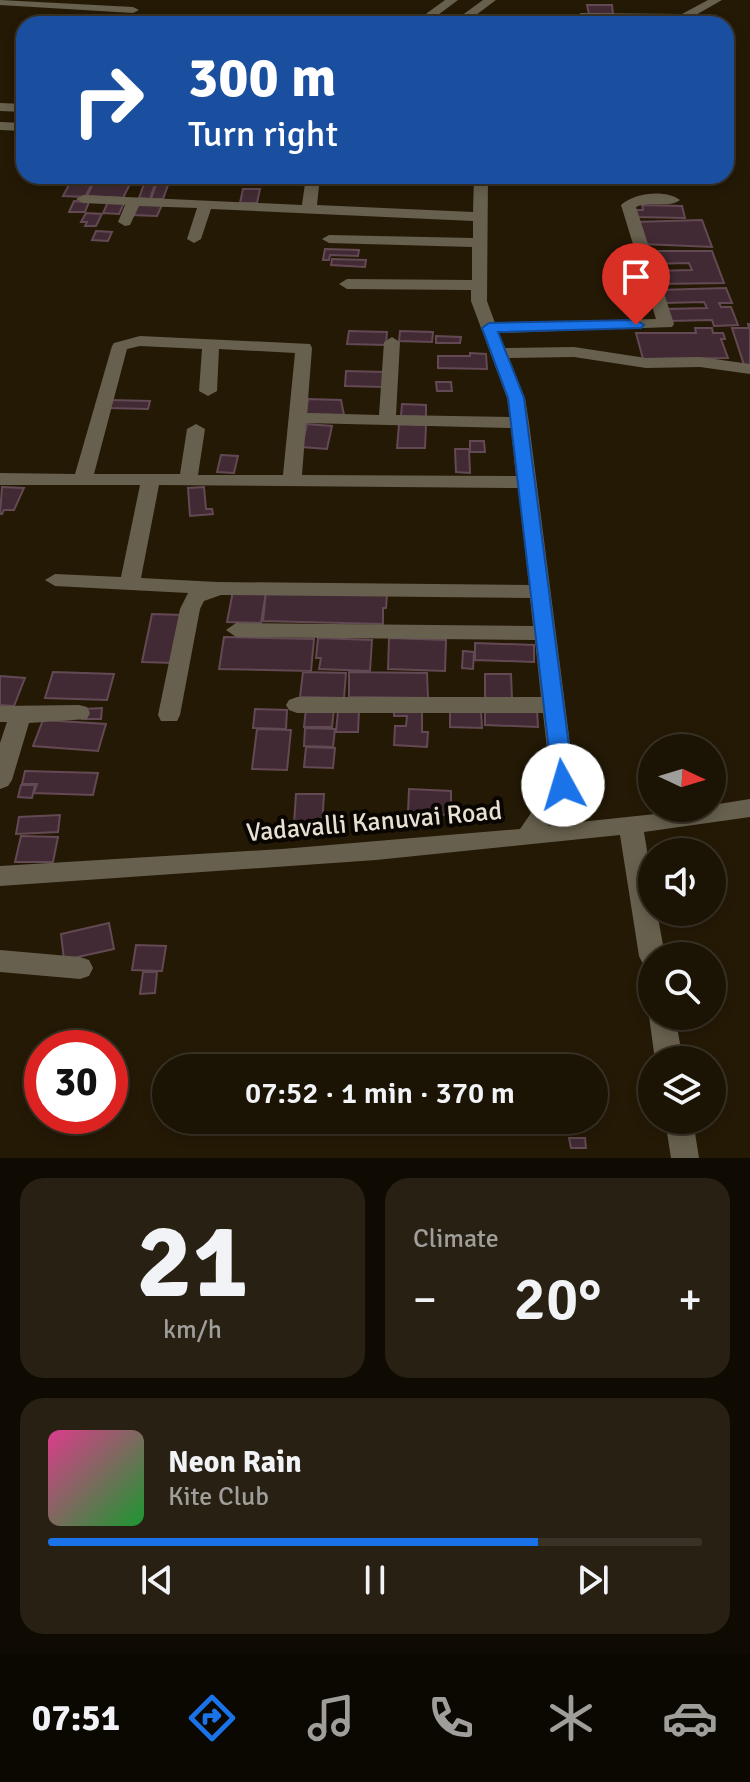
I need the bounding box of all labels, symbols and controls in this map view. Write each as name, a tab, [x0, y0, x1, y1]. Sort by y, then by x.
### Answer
text: 300 m	[188, 43, 336, 112]
icon: right	[56, 48, 160, 152]
text: Turn right	[188, 112, 338, 157]
pin	[602, 243, 670, 325]
icon: arrive	[614, 255, 658, 299]
north arrow	[638, 734, 726, 822]
map controls	[638, 734, 726, 1134]
position arrow	[521, 743, 605, 827]
street label: Vadavalli Kanuvai Road	[245, 795, 503, 849]
button: sound	[638, 838, 726, 926]
button: search	[638, 942, 726, 1030]
speed limit sign: 30	[24, 1030, 128, 1134]
button: layers	[638, 1046, 726, 1134]
text: 07:52 · 1 min · 370 m	[245, 1075, 515, 1112]
text: 21	[136, 1198, 249, 1326]
text: Climate	[413, 1223, 499, 1255]
text: 20°	[514, 1263, 601, 1337]
text: −	[413, 1273, 437, 1327]
text: +	[678, 1273, 702, 1327]
text: km/h	[163, 1314, 222, 1346]
text: Neon Rain	[168, 1444, 302, 1481]
text: Kite Club	[168, 1481, 269, 1513]
icon: previous	[135, 1558, 179, 1602]
icon: pause	[353, 1558, 397, 1602]
icon: next	[571, 1558, 615, 1602]
icon: directions	[184, 1690, 240, 1746]
icon: music	[303, 1690, 359, 1746]
icon: phone	[423, 1690, 479, 1746]
icon: climate	[543, 1690, 599, 1746]
icon: car	[662, 1690, 718, 1746]
text: 07:51	[32, 1696, 120, 1741]

